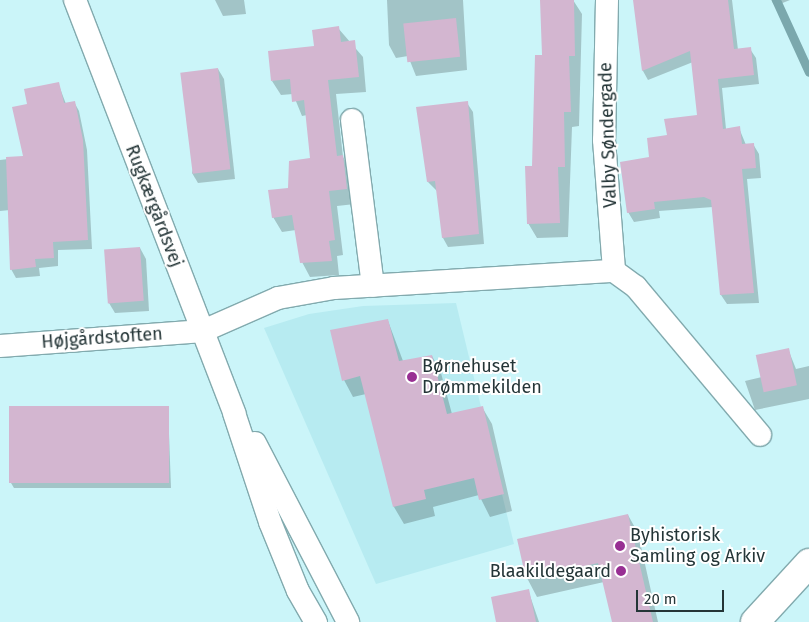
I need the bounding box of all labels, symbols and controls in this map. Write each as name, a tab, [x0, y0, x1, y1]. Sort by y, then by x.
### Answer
street label: Valby Søndergade	[595, 62, 621, 208]
street label: Rugkærgårdsvej	[121, 142, 187, 270]
street label: Højgårdstoften	[41, 323, 163, 353]
place label: Børnehuset Drømmekilden	[422, 356, 542, 398]
marker: Børnehuset Drømmekilden	[406, 371, 418, 383]
place label: Byhistorisk Samling og Arkiv	[630, 525, 765, 568]
marker: Byhistorisk Samling og Arkiv	[614, 540, 626, 552]
place label: Blaakildegaard	[490, 560, 611, 582]
marker: Blaakildegaard	[615, 565, 627, 577]
scale bar	[639, 580, 726, 612]
text: 20 m	[644, 590, 677, 608]

